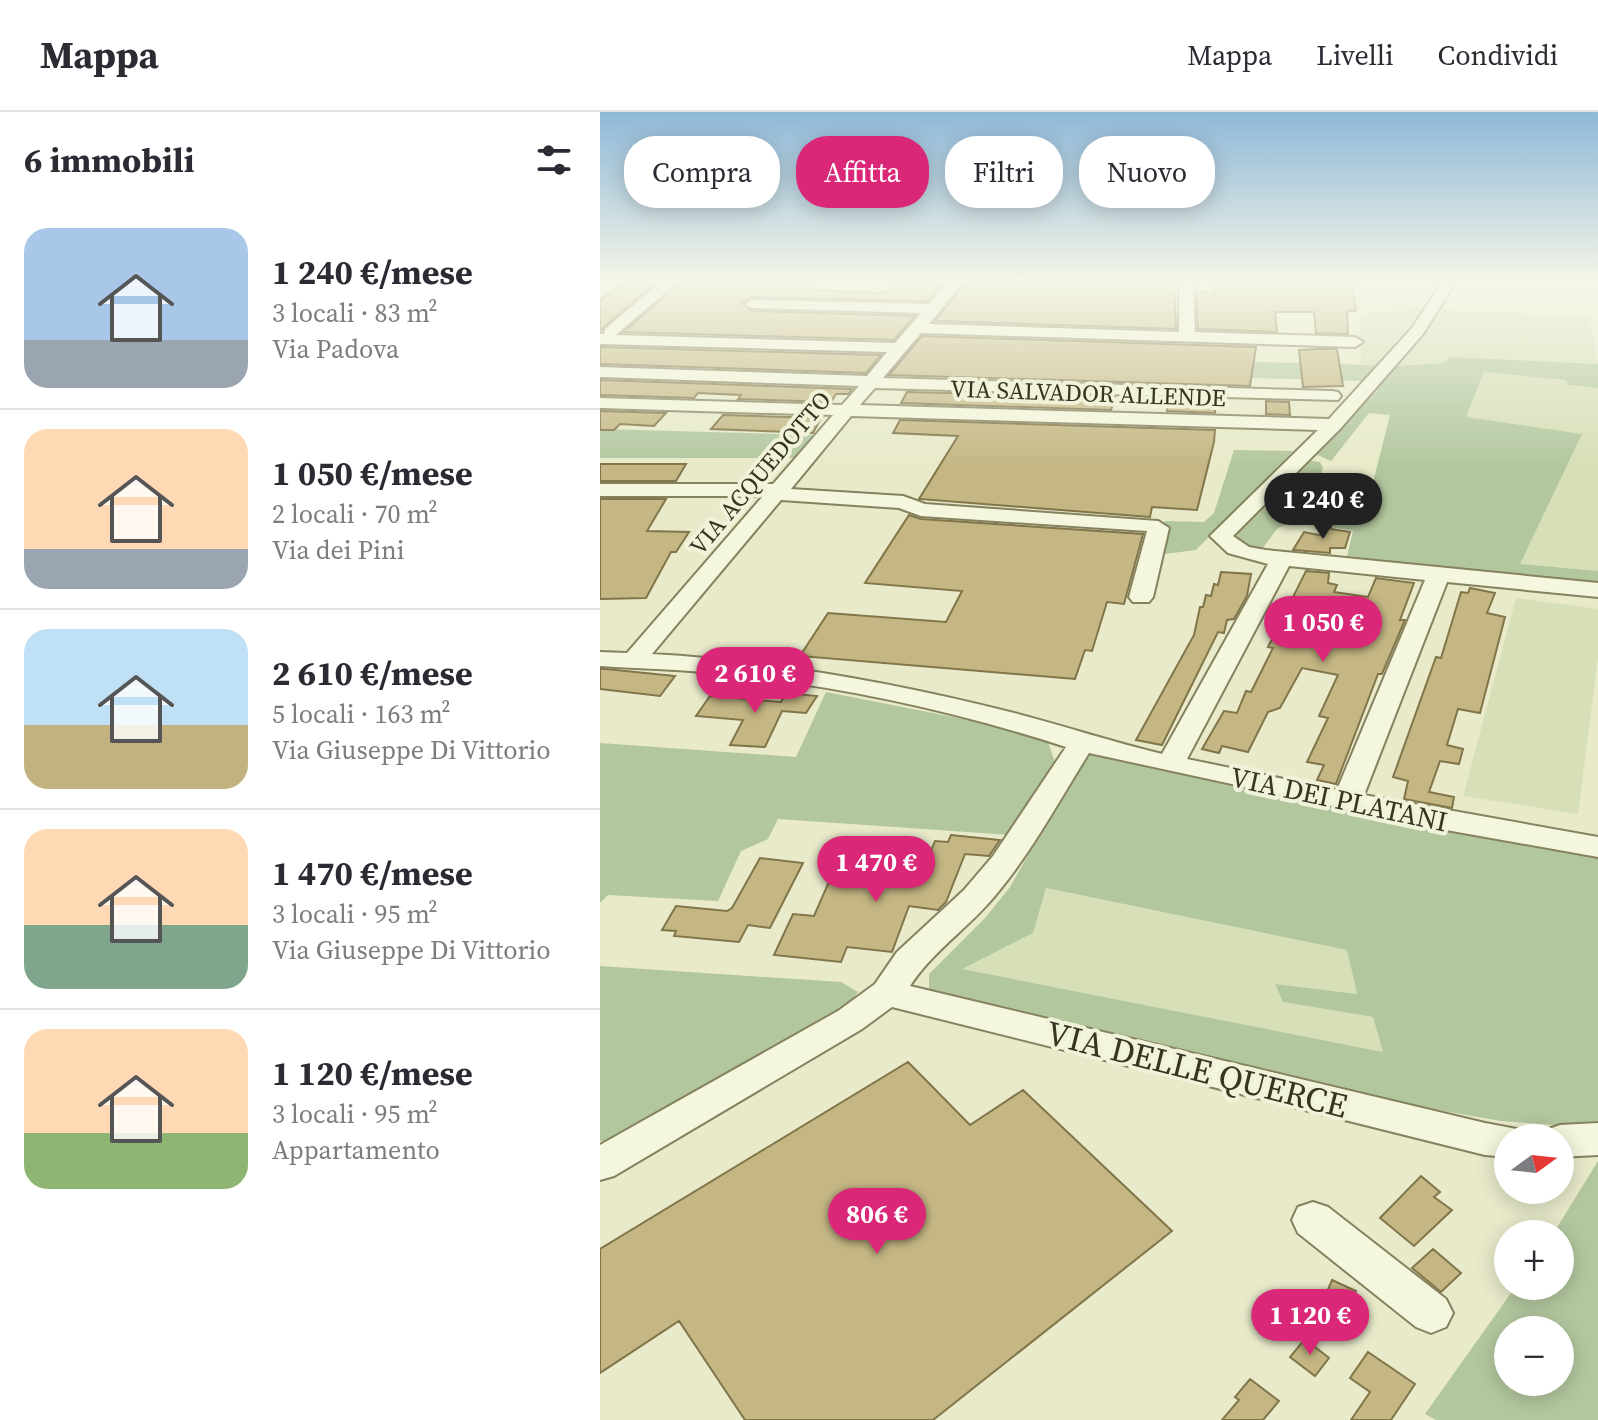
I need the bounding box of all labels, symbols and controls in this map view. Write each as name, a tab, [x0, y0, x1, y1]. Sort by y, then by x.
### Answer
text: Mappa	[40, 29, 159, 81]
text: Mappa	[1187, 36, 1272, 74]
text: Livelli	[1316, 36, 1393, 74]
text: Condividi	[1437, 36, 1558, 74]
chip: Compra	[624, 136, 780, 208]
chip: Affitta	[796, 136, 929, 208]
chip: Filtri	[945, 136, 1063, 208]
chip: Nuovo	[1079, 136, 1215, 208]
text: 6 immobili	[24, 137, 194, 183]
icon: filters	[532, 138, 576, 182]
text: 1 240 €/mese	[272, 249, 473, 295]
icon: home	[88, 260, 184, 356]
text: 3 locali · 83 m²	[272, 295, 438, 331]
text: Via Padova	[272, 331, 399, 367]
street label: VIA SALVADOR ALLENDE	[950, 372, 1226, 414]
street label: VIA ACQUEDOTTO	[682, 384, 838, 562]
text: 1 050 €/mese	[272, 450, 473, 496]
icon: home	[88, 461, 184, 557]
pin: 1 240 €	[1249, 473, 1397, 541]
text: 1 240 €	[1282, 481, 1364, 517]
text: 2 locali · 70 m²	[272, 496, 438, 532]
text: Via dei Pini	[272, 532, 404, 568]
pin: 1 050 €	[1249, 596, 1397, 664]
text: 1 050 €	[1282, 604, 1364, 640]
pin: 2 610 €	[681, 647, 829, 715]
text: 2 610 €/mese	[272, 650, 473, 696]
text: 2 610 €	[714, 655, 796, 691]
icon: home	[88, 661, 184, 757]
text: 5 locali · 163 m²	[272, 696, 451, 732]
text: Via Giuseppe Di Vittorio	[272, 732, 551, 768]
street label: VIA DEI PLATANI	[1227, 757, 1451, 841]
pin: 1 470 €	[802, 836, 950, 904]
text: 1 470 €	[835, 844, 917, 880]
text: 1 470 €/mese	[272, 850, 473, 896]
icon: home	[88, 861, 184, 957]
text: 3 locali · 95 m²	[272, 896, 438, 932]
text: Via Giuseppe Di Vittorio	[272, 932, 551, 968]
street label: VIA DELLE QUERCE	[1042, 1009, 1352, 1129]
text: 1 120 €/mese	[272, 1050, 473, 1096]
icon: home	[88, 1061, 184, 1157]
text: 3 locali · 95 m²	[272, 1096, 438, 1132]
north arrow	[1494, 1124, 1574, 1204]
map controls	[1494, 1124, 1574, 1396]
text: Appartamento	[272, 1132, 440, 1168]
pin: 806 €	[821, 1188, 933, 1256]
text: 806 €	[846, 1196, 908, 1232]
button: +	[1494, 1220, 1574, 1300]
pin: 1 120 €	[1236, 1289, 1384, 1357]
text: 1 120 €	[1269, 1297, 1351, 1333]
button: −	[1494, 1316, 1574, 1396]

